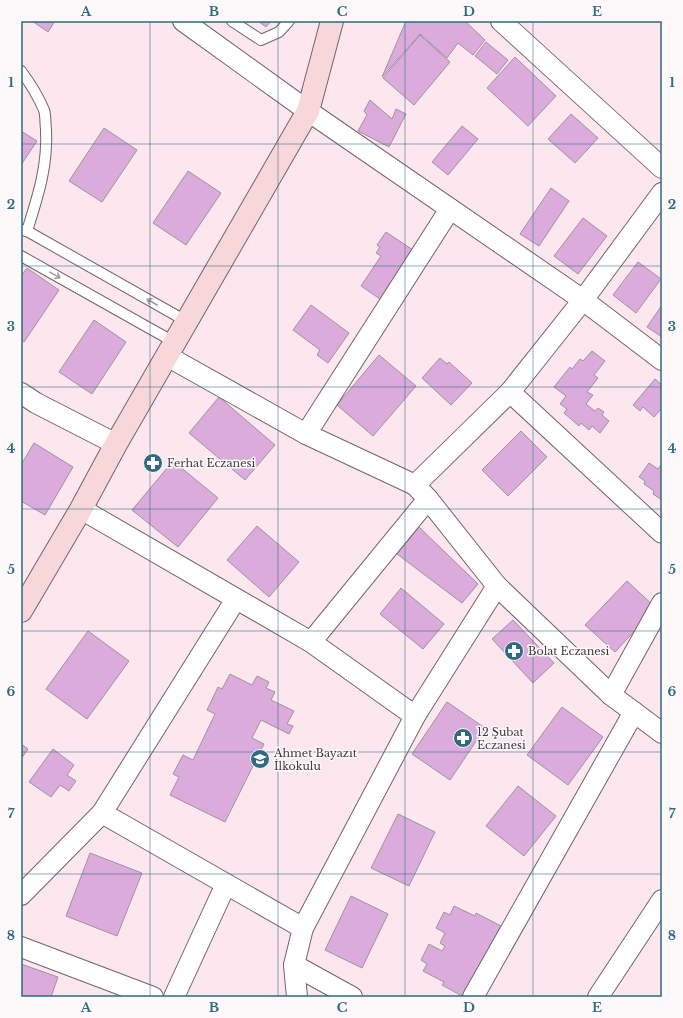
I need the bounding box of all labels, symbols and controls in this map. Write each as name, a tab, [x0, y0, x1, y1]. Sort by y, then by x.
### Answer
text: A	[80, 3, 92, 20]
text: B	[209, 3, 219, 20]
text: C	[337, 3, 348, 20]
text: D	[463, 3, 475, 20]
text: E	[592, 3, 602, 20]
text: 1	[8, 74, 14, 91]
text: 1	[669, 74, 675, 91]
text: 2	[7, 196, 15, 213]
text: 2	[668, 196, 676, 213]
one-way arrow	[49, 271, 61, 279]
one-way arrow	[147, 297, 159, 305]
text: 3	[7, 318, 15, 335]
text: 3	[668, 318, 676, 335]
text: 4	[7, 440, 16, 457]
text: 4	[668, 440, 677, 457]
pharmacy icon: Ferhat Eczanesi	[142, 452, 164, 474]
place label: Ferhat Eczanesi	[167, 456, 255, 470]
text: 5	[7, 561, 15, 578]
text: 5	[668, 561, 676, 578]
pharmacy icon: Bolat Eczanesi	[503, 640, 525, 662]
place label: Bolat Eczanesi	[528, 644, 610, 658]
text: 6	[7, 683, 16, 700]
text: 6	[668, 683, 677, 700]
place label: 12 Şubat Eczanesi	[477, 725, 526, 752]
pharmacy icon: 12 Şubat Eczanesi	[452, 727, 474, 749]
place label: Ahmet Bayazıt İlkokulu	[273, 746, 358, 773]
school or university icon: Ahmet Bayazıt İlkokulu	[249, 748, 271, 770]
text: 7	[8, 805, 15, 822]
text: 7	[669, 805, 676, 822]
text: 8	[7, 927, 15, 944]
text: 8	[668, 927, 676, 944]
text: A	[80, 999, 92, 1016]
text: B	[209, 999, 219, 1016]
text: C	[337, 999, 348, 1016]
text: D	[463, 999, 475, 1016]
text: E	[592, 999, 602, 1016]

